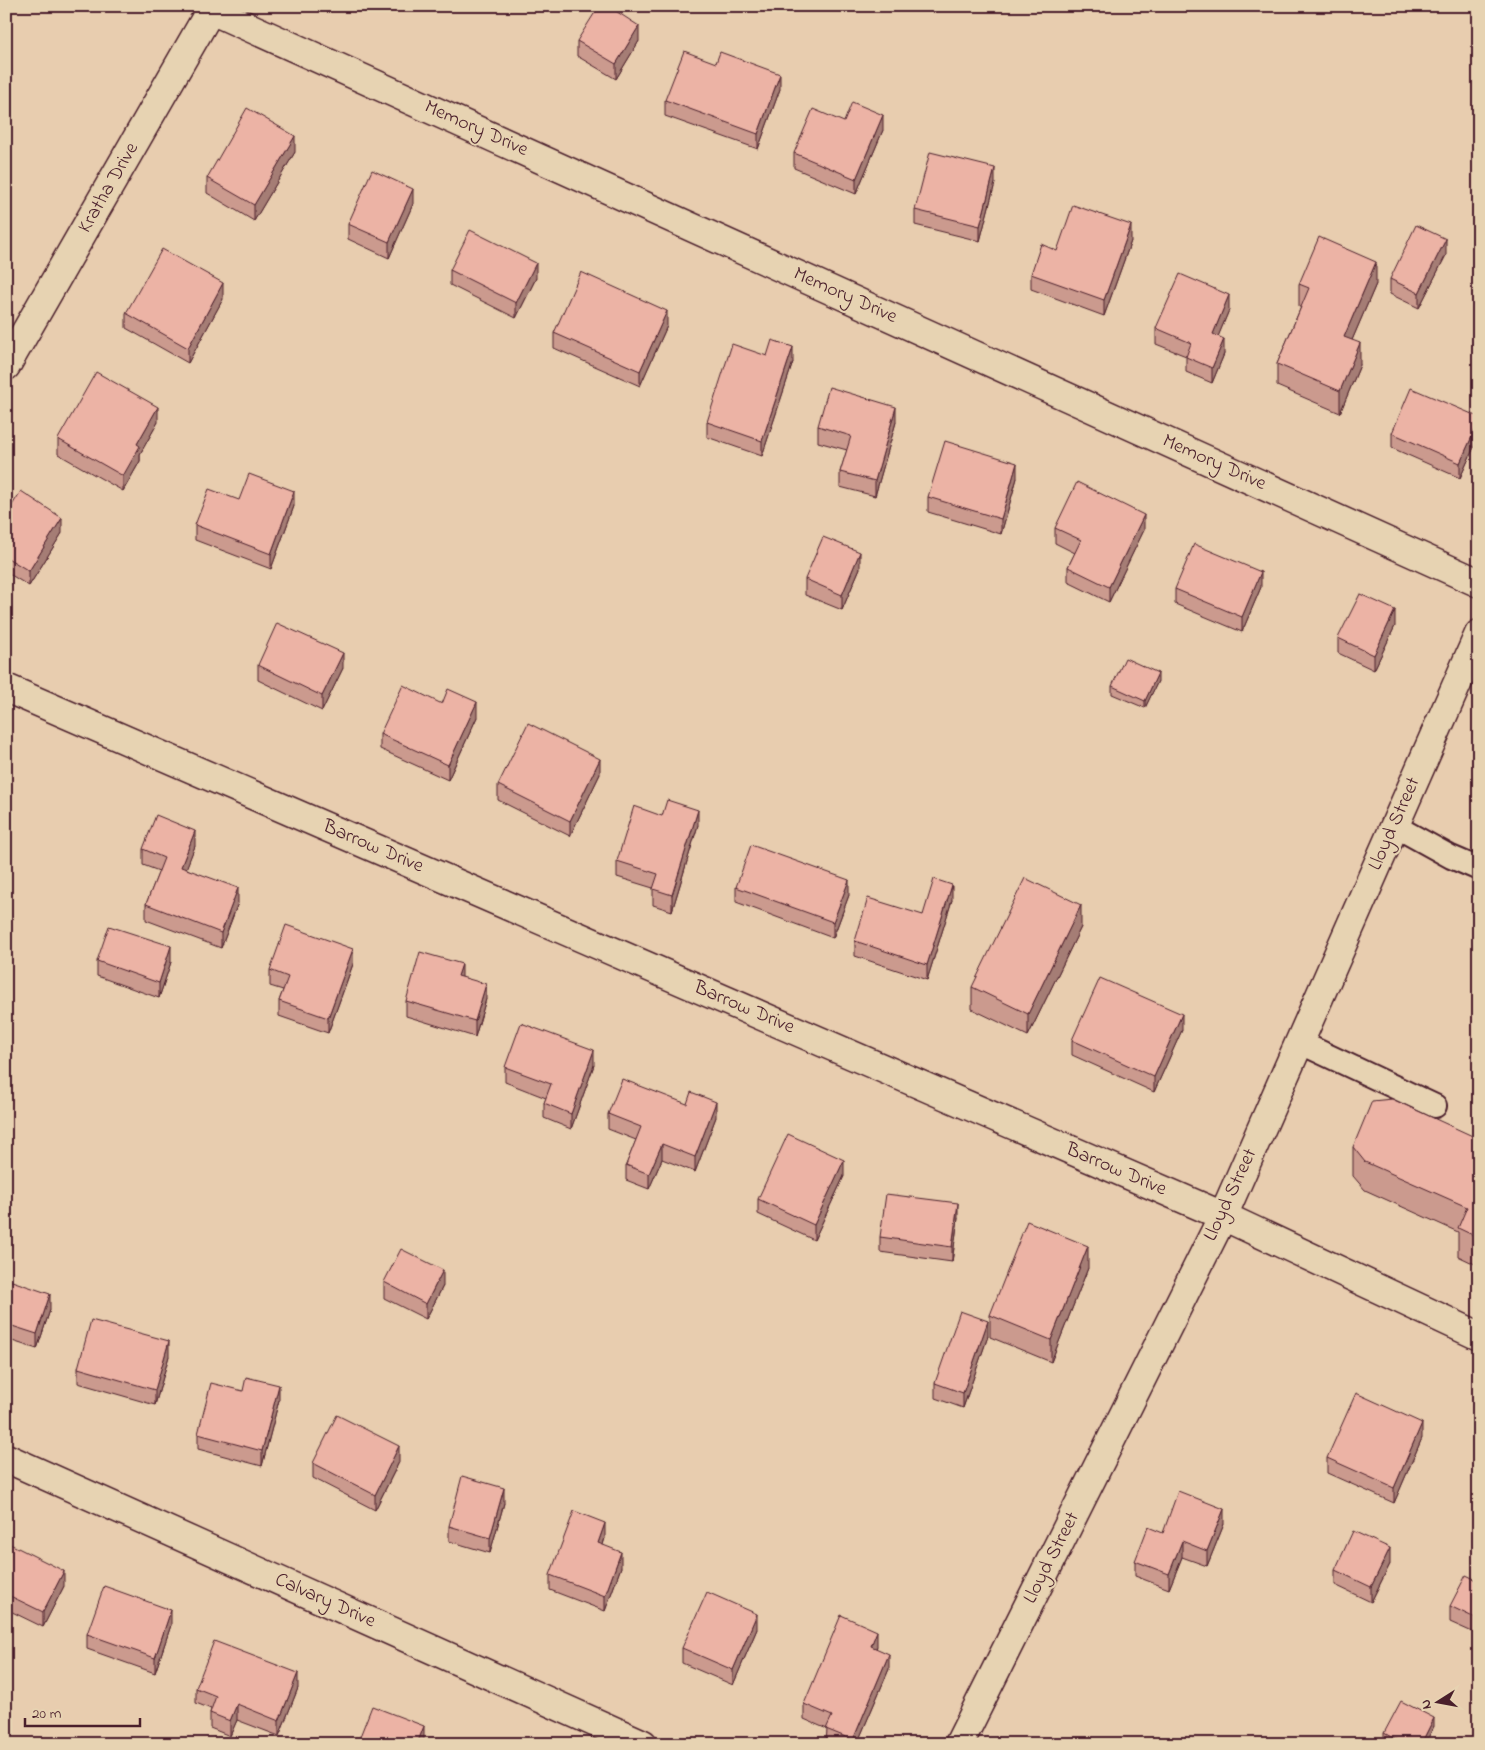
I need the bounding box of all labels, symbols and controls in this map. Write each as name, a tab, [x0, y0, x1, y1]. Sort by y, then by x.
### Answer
street label: Memory Drive	[419, 93, 533, 165]
street label: Kratha Drive	[71, 137, 147, 239]
street label: Memory Drive	[788, 260, 902, 332]
street label: Memory Drive	[1157, 427, 1271, 499]
street label: Lloyd Street	[1362, 772, 1429, 875]
street label: Barrow Drive	[317, 812, 428, 881]
street label: Barrow Drive	[688, 973, 799, 1042]
street label: Barrow Drive	[1060, 1135, 1171, 1204]
street label: Lloyd Street	[1197, 1144, 1265, 1246]
street label: Lloyd Street	[1016, 1507, 1088, 1609]
street label: Calvary Drive	[270, 1566, 380, 1636]
north arrow	[1412, 1678, 1462, 1728]
scale bar	[25, 1695, 140, 1727]
text: N	[1416, 1698, 1438, 1711]
text: 20 m	[32, 1703, 62, 1725]

